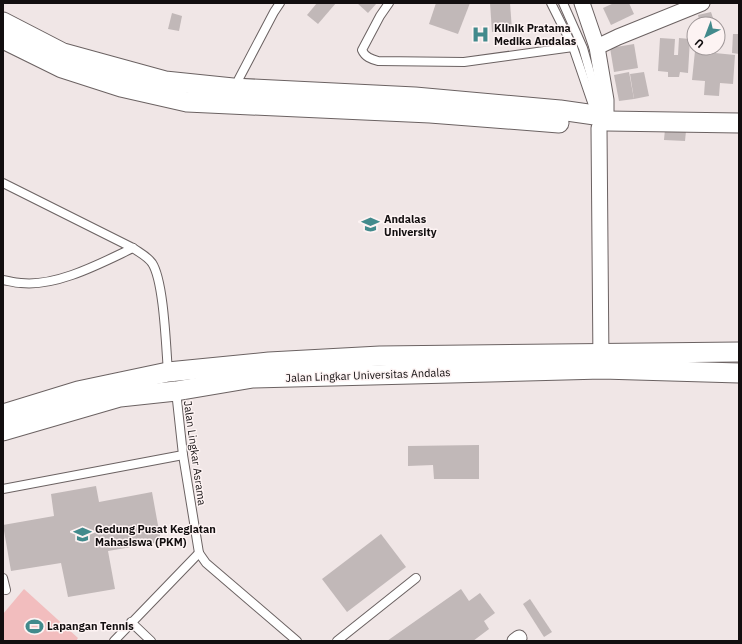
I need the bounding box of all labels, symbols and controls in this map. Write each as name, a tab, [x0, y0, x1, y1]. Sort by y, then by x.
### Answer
north arrow	[686, 16, 726, 56]
place label: Klinik Pratama Medika Andalas	[494, 21, 577, 48]
hospital icon: Klinik Pratama Medika Andalas	[471, 24, 491, 44]
text: U	[692, 36, 707, 51]
place label: Andalas University	[384, 212, 437, 239]
school or university icon: Andalas University	[361, 215, 381, 235]
street label: Jalan Lingkar Universitas Andalas	[285, 365, 451, 385]
street label: Jalan Lingkar Asrama	[181, 400, 209, 506]
place label: Gedung Pusat Kegiatan Mahasiswa (PKM)	[95, 522, 216, 549]
school or university icon: Gedung Pusat Kegiatan Mahasiswa (PKM)	[72, 525, 92, 545]
sports icon: Lapangan Tennis	[24, 616, 44, 636]
place label: Lapangan Tennis	[47, 619, 134, 633]

